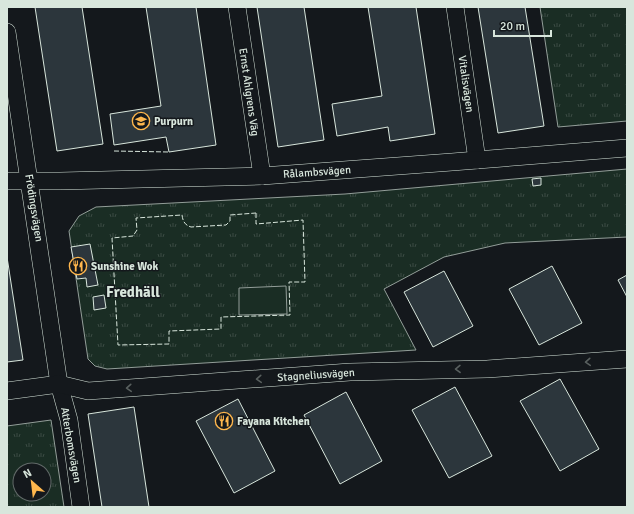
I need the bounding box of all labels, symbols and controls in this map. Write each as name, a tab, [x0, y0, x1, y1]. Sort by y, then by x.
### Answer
scale bar	[494, 12, 551, 38]
text: 20 m	[500, 19, 525, 34]
street label: Ernst Ahlgrens Väg	[236, 47, 262, 137]
street label: Vitalisvägen	[456, 55, 476, 113]
school or university icon: Purpurn	[131, 111, 151, 131]
place label: Purpurn	[154, 115, 193, 128]
street label: Rålambsvägen	[283, 163, 351, 181]
street label: Frödingsvägen	[22, 173, 46, 243]
restaurant icon: Sunshine Wok	[68, 256, 88, 276]
place label: Sunshine Wok	[91, 260, 158, 273]
district label: Fredhäll	[106, 283, 160, 301]
one-way arrow	[585, 358, 591, 366]
one-way arrow	[455, 365, 461, 374]
street label: Stagneliusvägen	[277, 366, 355, 384]
one-way arrow	[256, 374, 262, 383]
one-way arrow	[126, 383, 132, 392]
street label: Atterbomsvägen	[58, 406, 84, 484]
restaurant icon: Fayana Kitchen	[214, 411, 234, 431]
place label: Fayana Kitchen	[237, 415, 310, 428]
north arrow	[12, 462, 52, 502]
text: N	[21, 466, 34, 481]

